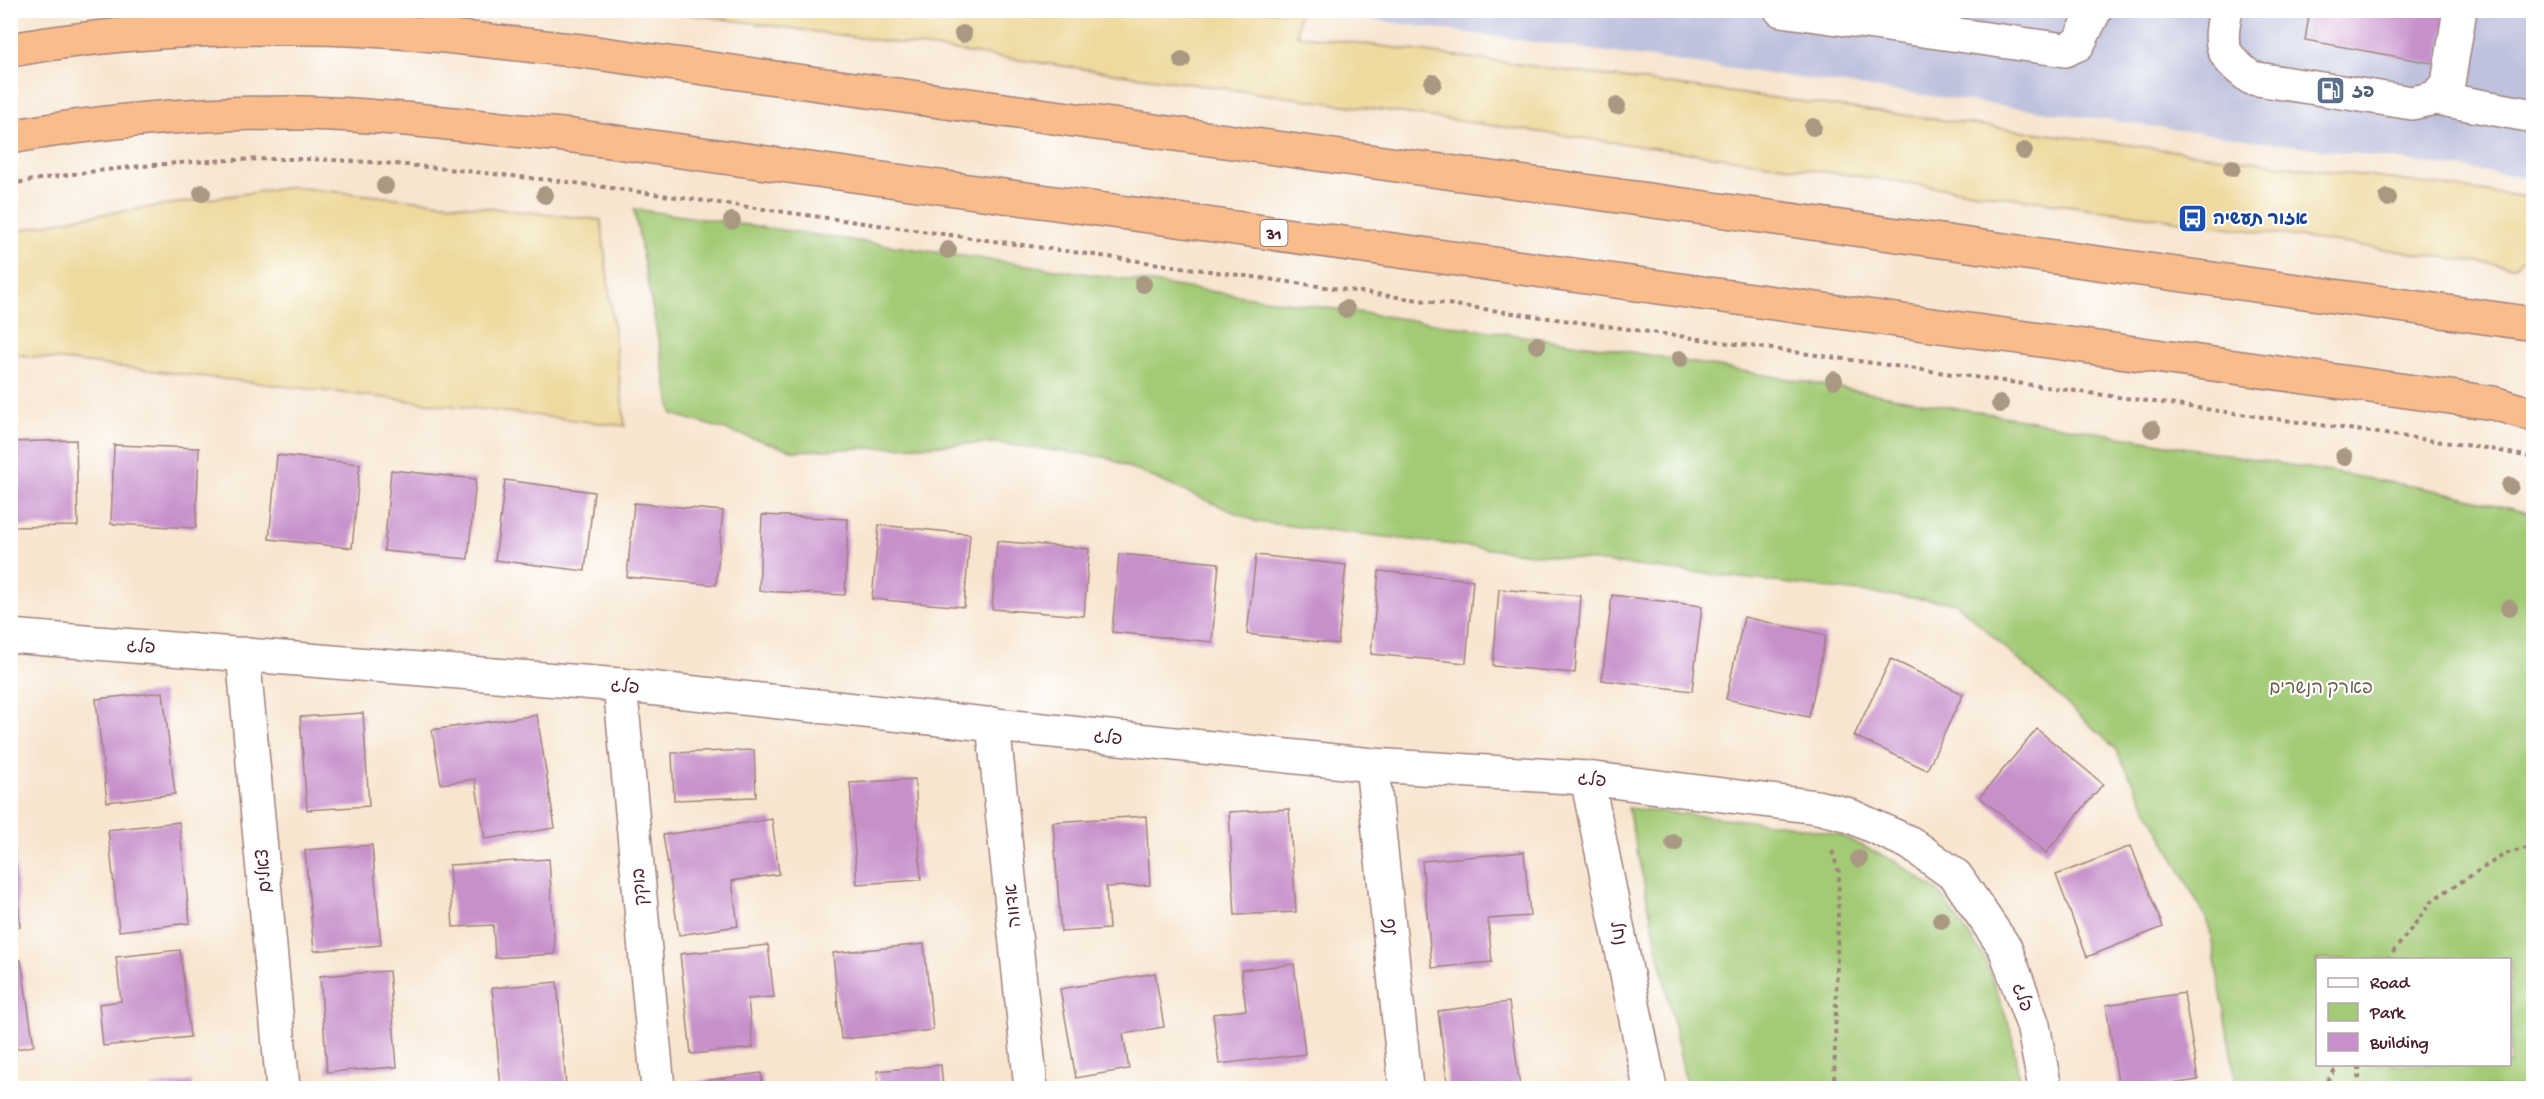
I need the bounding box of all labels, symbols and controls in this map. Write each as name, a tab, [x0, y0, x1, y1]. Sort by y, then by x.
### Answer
fuel station icon: פז	[2315, 75, 2347, 107]
place label: פז	[2352, 83, 2374, 104]
bus stop icon: אזור תעשיה	[2176, 202, 2208, 234]
place label: אזור תעשיה	[2213, 210, 2308, 231]
road number: 31	[1260, 220, 1288, 246]
street label: פלג	[126, 635, 156, 660]
street label: פלג	[609, 675, 641, 700]
park label: פארק הנשרים	[2269, 679, 2373, 700]
street label: פלג	[1092, 726, 1124, 751]
street label: פלג	[1576, 768, 1608, 793]
street label: צאלים	[251, 848, 278, 894]
street label: בוקק	[629, 867, 654, 907]
street label: אדווה	[1002, 883, 1027, 929]
street label: טל	[1378, 917, 1403, 937]
street label: נחל	[1604, 919, 1631, 947]
legend	[2316, 958, 2511, 1066]
text: Road	[2370, 974, 2411, 995]
street label: פלג	[2006, 980, 2037, 1015]
text: Park	[2369, 1004, 2406, 1025]
text: Building	[2369, 1034, 2429, 1055]

